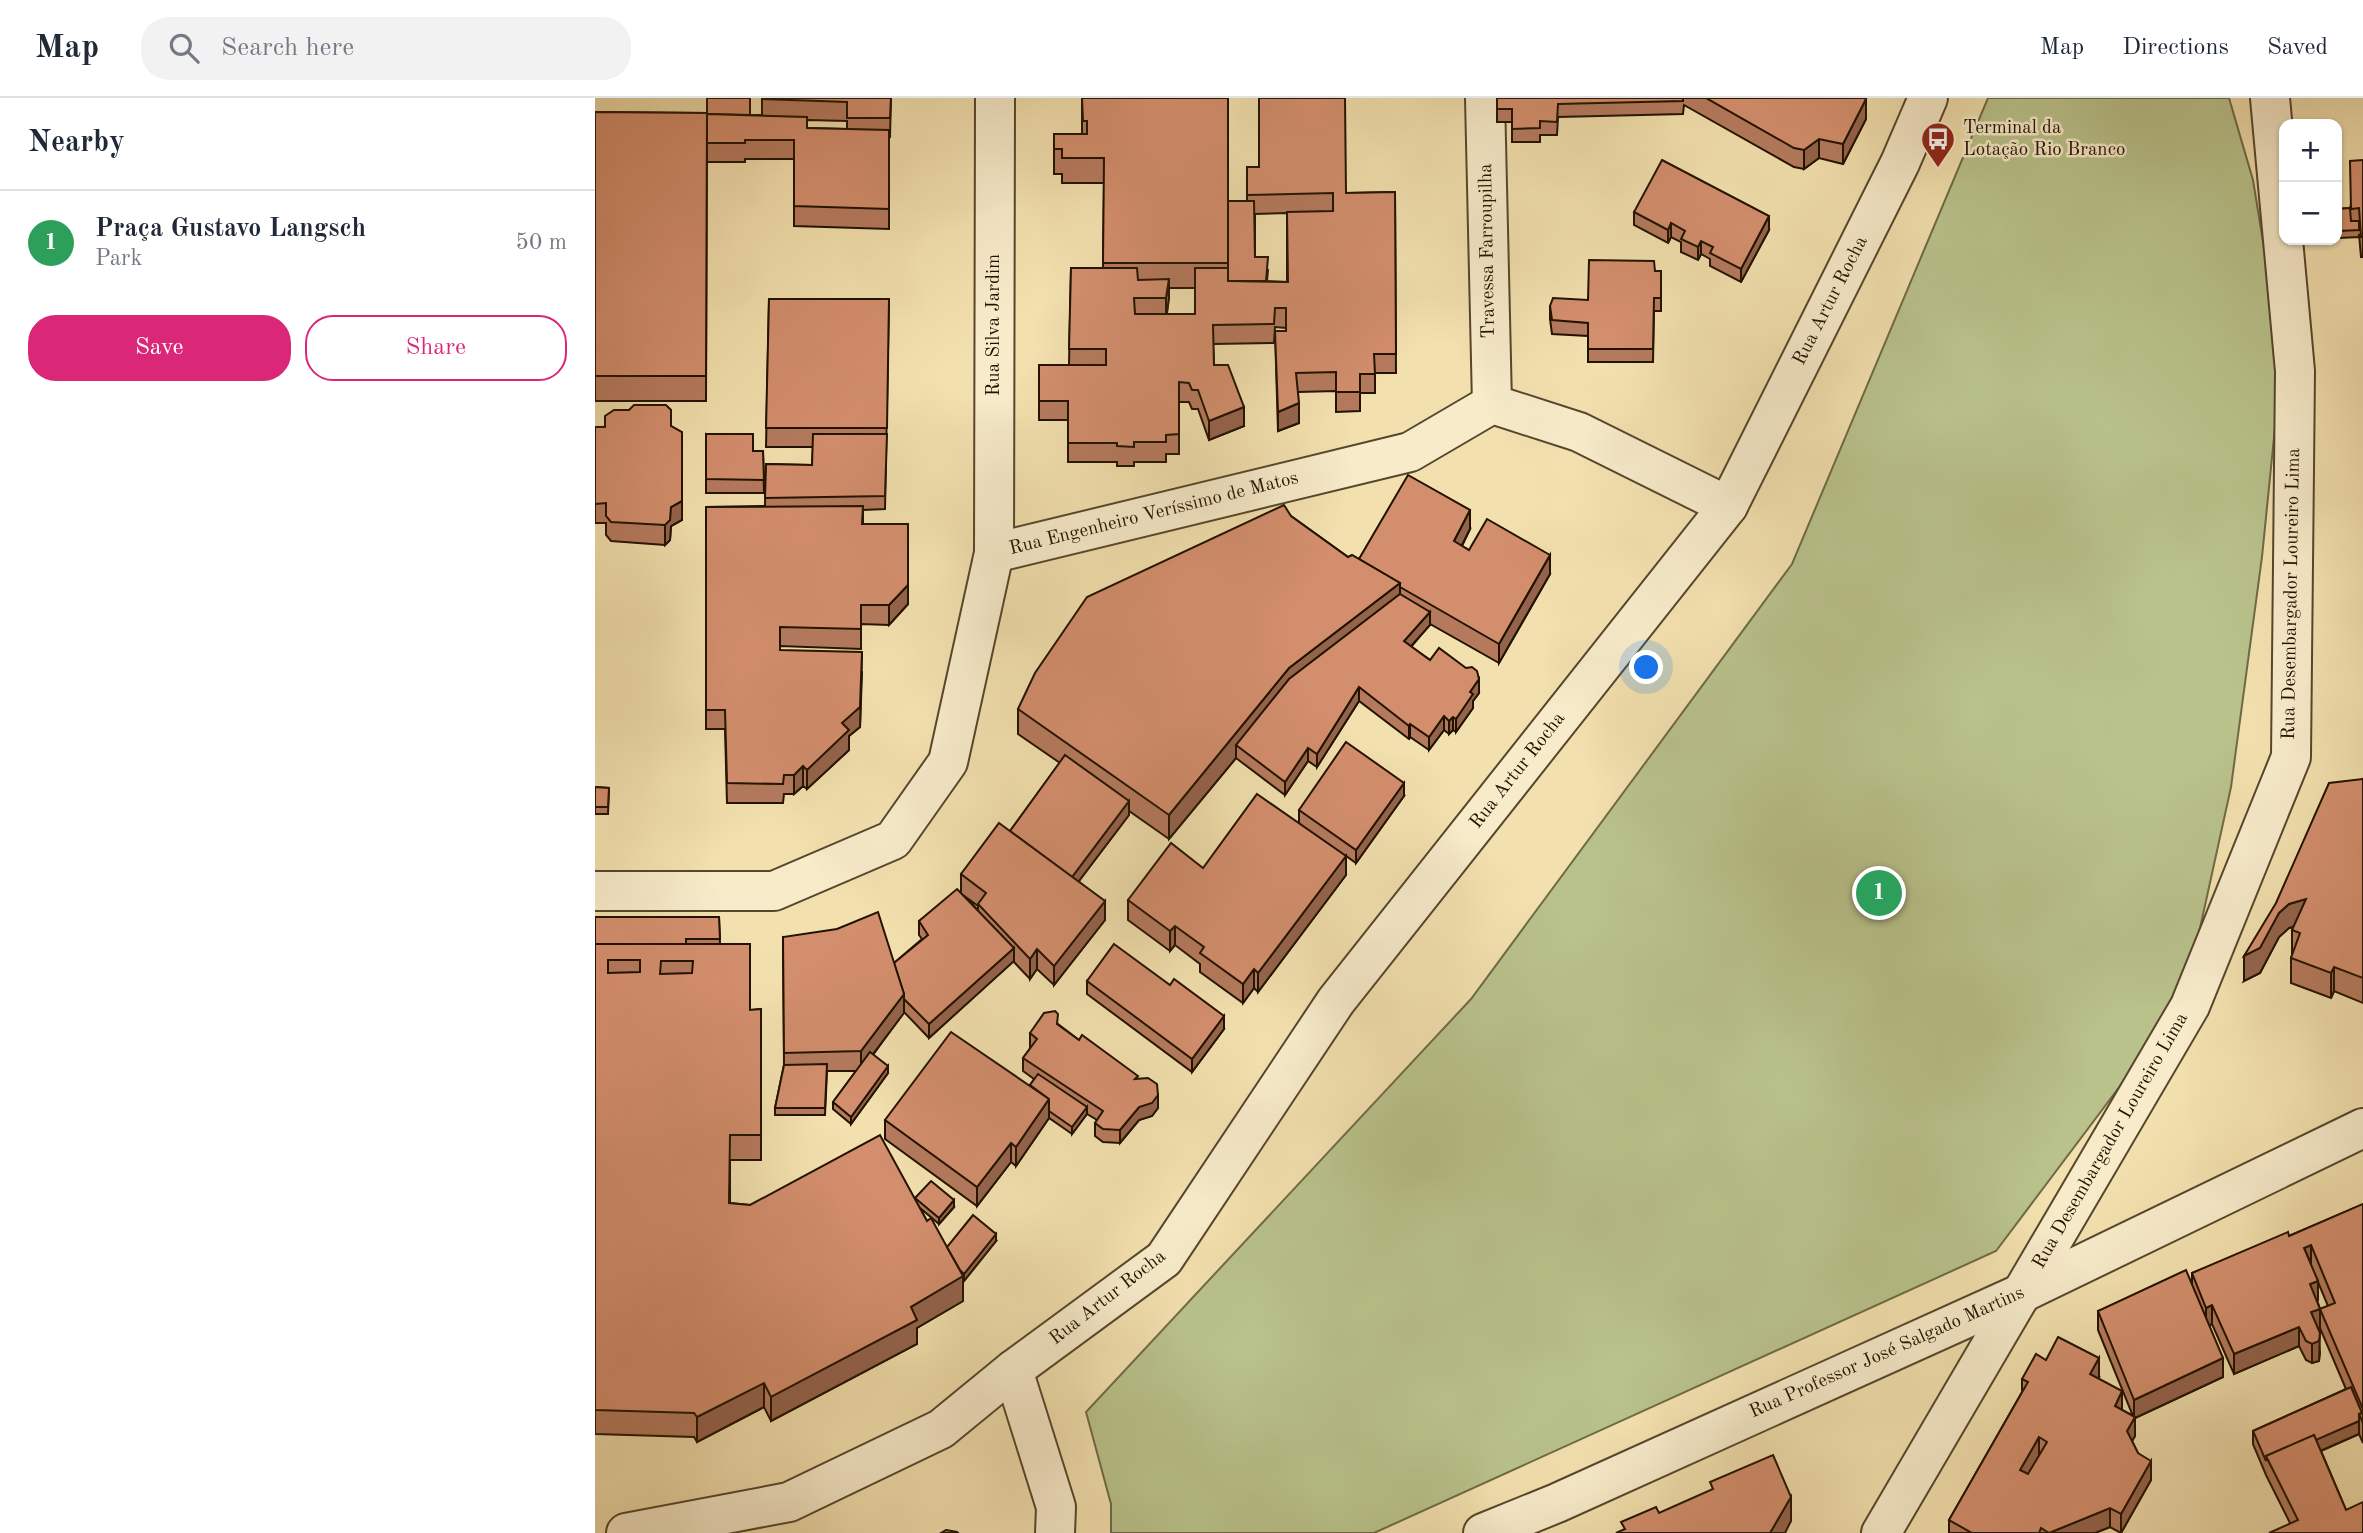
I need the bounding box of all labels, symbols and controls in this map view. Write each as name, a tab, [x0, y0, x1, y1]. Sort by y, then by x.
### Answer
search box	[141, 17, 631, 80]
icon: search	[165, 29, 203, 67]
text: Map	[35, 32, 99, 65]
text: Search here	[221, 35, 354, 61]
text: Map	[2040, 36, 2084, 60]
text: Directions	[2122, 36, 2229, 60]
text: Saved	[2267, 36, 2328, 60]
place label: Terminal da Lotação Rio Branco	[1963, 119, 2125, 160]
map controls	[2279, 119, 2342, 245]
button: +	[2279, 119, 2342, 182]
bus stop icon: Terminal da Lotação Rio Branco	[1919, 120, 1957, 169]
text: Nearby	[28, 128, 125, 158]
street label: Travessa Farroupilha	[1477, 163, 1499, 339]
button: −	[2279, 182, 2342, 245]
text: Praça Gustavo Langsch	[95, 216, 366, 242]
text: 1	[44, 231, 58, 254]
text: 50 m	[516, 231, 567, 254]
street label: Rua Artur Rocha	[1790, 233, 1872, 368]
text: Park	[95, 247, 142, 270]
street label: Rua Silva Jardim	[985, 254, 1004, 396]
button: Save	[28, 315, 291, 381]
button: Share	[305, 315, 567, 381]
street label: Rua Desembargador Loureiro Lima	[2280, 447, 2304, 740]
street label: Rua Engenheiro Veríssimo de Matos	[1007, 469, 1301, 559]
your location	[1629, 650, 1663, 684]
street label: Rua Artur Rocha	[1467, 709, 1569, 833]
pin: 1	[1856, 867, 1902, 919]
street label: Rua Desembargador Loureiro Lima	[2030, 1009, 2193, 1272]
street label: Rua Artur Rocha	[1046, 1247, 1170, 1349]
street label: Rua Professor José Salgado Martins	[1747, 1284, 2027, 1422]

